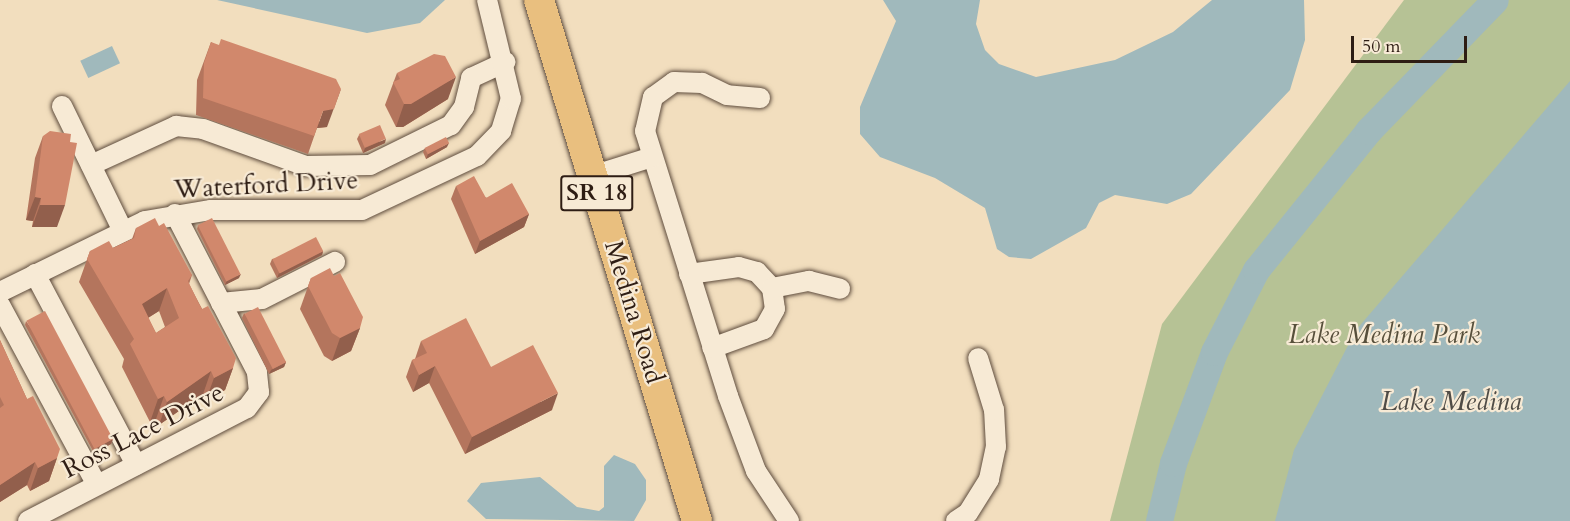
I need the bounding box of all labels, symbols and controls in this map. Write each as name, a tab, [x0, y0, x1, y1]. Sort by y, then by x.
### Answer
scale bar	[1354, 24, 1470, 62]
text: 50 m	[1362, 34, 1401, 59]
street label: Waterford Drive	[173, 165, 359, 205]
road number: SR 18	[560, 172, 634, 214]
street label: Medina Road	[598, 237, 670, 387]
park label: Lake Medina Park	[1288, 319, 1480, 351]
street label: Ross Lace Drive	[57, 377, 229, 485]
water label: Lake Medina	[1380, 386, 1522, 418]

